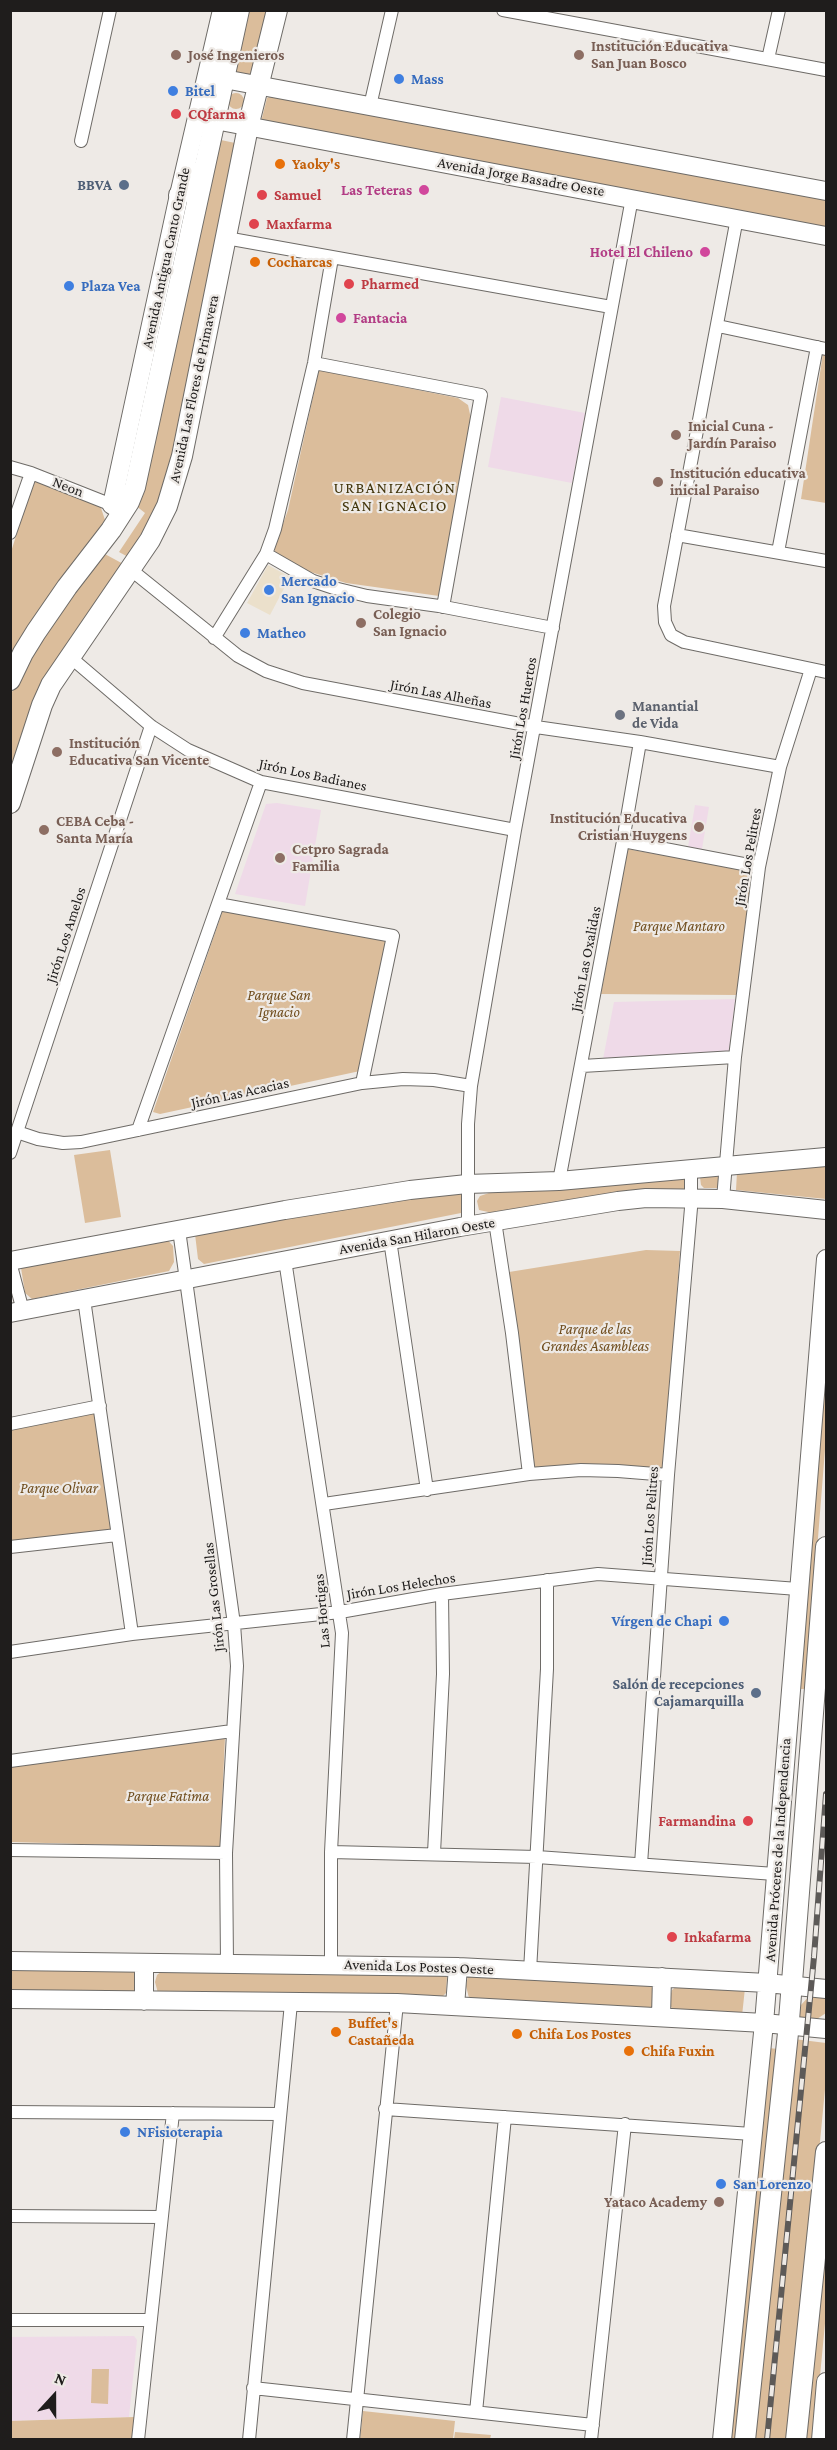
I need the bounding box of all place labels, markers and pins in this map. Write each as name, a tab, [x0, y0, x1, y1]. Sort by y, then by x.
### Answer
place label: Institución Educativa San Juan Bosco	[591, 37, 728, 72]
place label: José Ingenieros	[188, 46, 284, 64]
marker: José Ingenieros	[169, 48, 183, 62]
marker: Institución Educativa San Juan Bosco	[572, 48, 586, 62]
place label: Mass	[411, 70, 444, 88]
marker: Mass	[392, 72, 406, 86]
place label: Bitel	[185, 82, 215, 100]
marker: Bitel	[166, 84, 180, 98]
place label: CQfarma	[188, 105, 245, 123]
marker: CQfarma	[169, 107, 183, 121]
place label: Yaoky's	[292, 155, 340, 173]
marker: Yaoky's	[273, 157, 287, 171]
place label: BBVA	[77, 176, 112, 194]
marker: BBVA	[117, 178, 131, 192]
place label: Las Teteras	[341, 181, 412, 199]
marker: Las Teteras	[417, 183, 431, 197]
place label: Samuel	[274, 186, 321, 204]
marker: Samuel	[255, 188, 269, 202]
place label: Maxfarma	[266, 215, 332, 233]
marker: Maxfarma	[247, 217, 261, 231]
place label: Hotel El Chileno	[590, 243, 693, 261]
marker: Hotel El Chileno	[698, 245, 712, 259]
place label: Cocharcas	[267, 253, 332, 271]
marker: Cocharcas	[248, 255, 262, 269]
place label: Pharmed	[361, 275, 419, 293]
place label: Plaza Vea	[81, 277, 141, 295]
marker: Pharmed	[342, 277, 356, 291]
marker: Plaza Vea	[62, 279, 76, 293]
place label: Fantacia	[353, 309, 407, 327]
marker: Fantacia	[334, 311, 348, 325]
place label: Inicial Cuna - Jardín Paraiso	[688, 417, 777, 452]
marker: Inicial Cuna - Jardín Paraiso	[669, 428, 683, 442]
place label: Institución educativa inicial Paraiso	[670, 464, 806, 499]
marker: Institución educativa inicial Paraiso	[651, 475, 665, 489]
place label: Mercado San Ignacio	[281, 572, 355, 607]
marker: Mercado San Ignacio	[262, 583, 276, 597]
place label: Colegio San Ignacio	[373, 605, 447, 640]
marker: Colegio San Ignacio	[354, 616, 368, 630]
place label: Matheo	[257, 624, 306, 642]
marker: Matheo	[238, 626, 252, 640]
place label: Manantial de Vida	[632, 697, 698, 732]
marker: Manantial de Vida	[613, 708, 627, 722]
place label: Institución Educativa San Vicente	[69, 734, 209, 769]
marker: Institución Educativa San Vicente	[50, 745, 64, 759]
place label: Institución Educativa Cristian Huygens	[550, 809, 687, 844]
place label: CEBA Ceba - Santa María	[56, 812, 134, 847]
marker: Institución Educativa Cristian Huygens	[692, 820, 706, 834]
marker: CEBA Ceba - Santa María	[37, 823, 51, 837]
place label: Cetpro Sagrada Familia	[292, 840, 389, 875]
marker: Cetpro Sagrada Familia	[273, 851, 287, 865]
place label: Vírgen de Chapi	[612, 1612, 712, 1630]
marker: Vírgen de Chapi	[717, 1614, 731, 1628]
place label: Salón de recepciones Cajamarquilla	[612, 1675, 744, 1710]
marker: Salón de recepciones Cajamarquilla	[749, 1686, 763, 1700]
place label: Farmandina	[658, 1812, 736, 1830]
marker: Farmandina	[741, 1814, 755, 1828]
place label: Inkafarma	[684, 1928, 751, 1946]
marker: Inkafarma	[665, 1930, 679, 1944]
place label: Buffet's Castañeda	[348, 2014, 414, 2049]
marker: Buffet's Castañeda	[329, 2025, 343, 2039]
place label: Chifa Los Postes	[529, 2025, 631, 2043]
marker: Chifa Los Postes	[510, 2027, 524, 2041]
place label: Chifa Fuxin	[641, 2042, 715, 2060]
marker: Chifa Fuxin	[622, 2044, 636, 2058]
place label: NFisioterapia	[137, 2123, 223, 2141]
marker: NFisioterapia	[118, 2125, 132, 2139]
place label: San Lorenzo	[733, 2175, 811, 2193]
marker: San Lorenzo	[714, 2177, 728, 2191]
place label: Yataco Academy	[604, 2193, 707, 2211]
marker: Yataco Academy	[712, 2195, 726, 2209]

